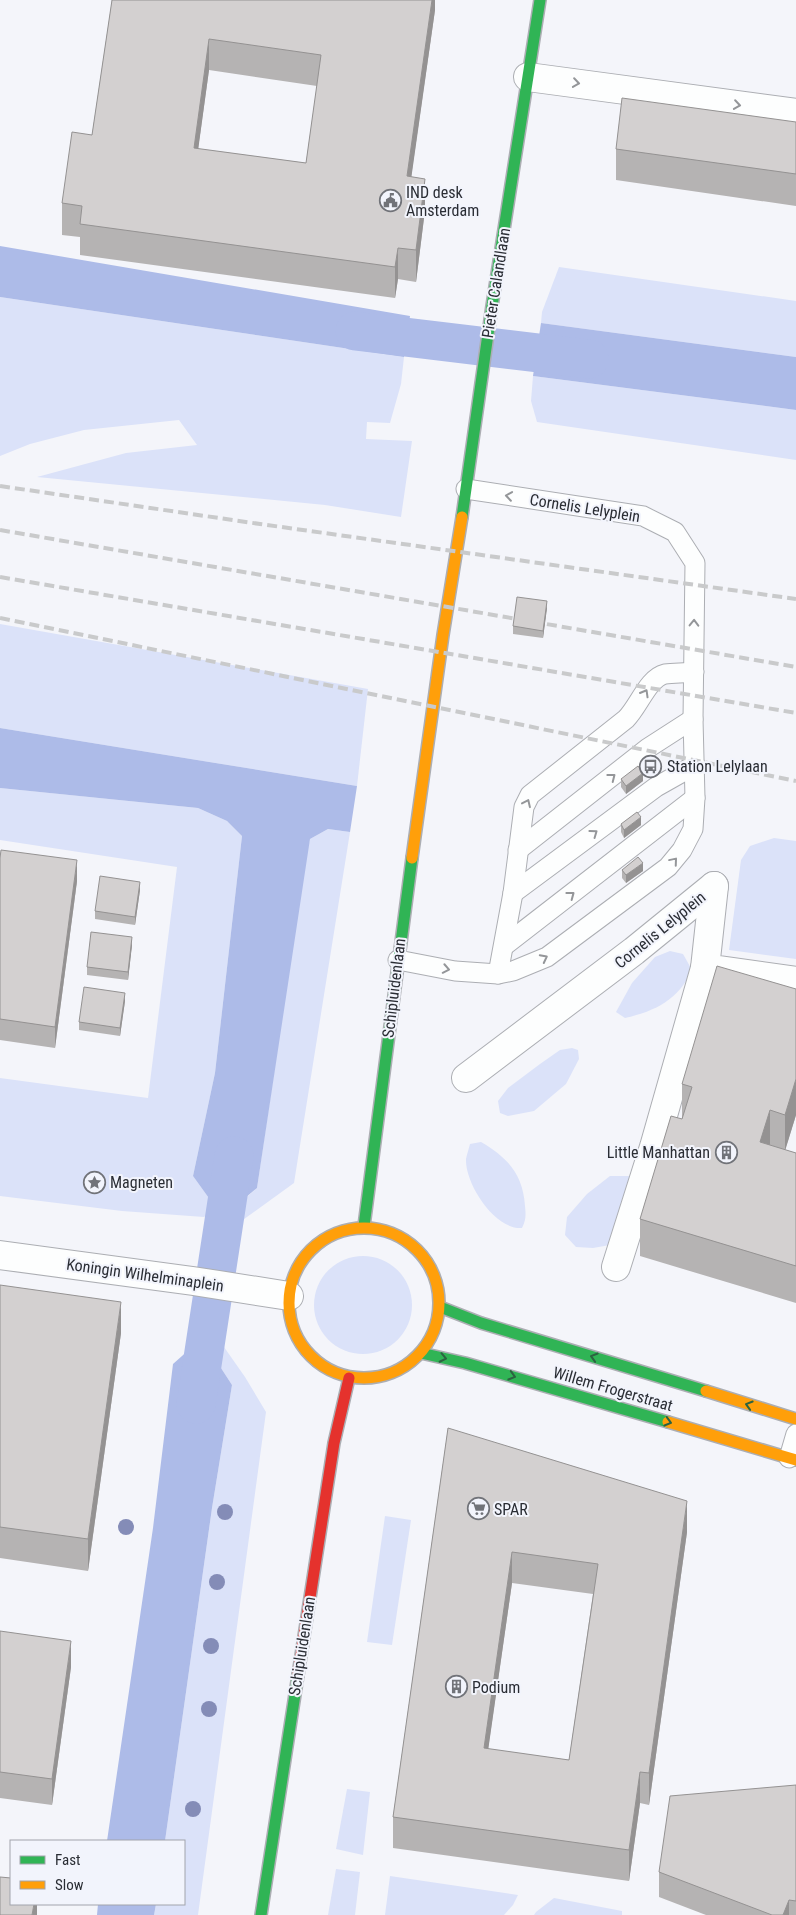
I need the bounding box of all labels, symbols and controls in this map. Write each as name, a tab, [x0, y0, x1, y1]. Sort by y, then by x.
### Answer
one-way arrow	[572, 77, 580, 88]
one-way arrow	[733, 99, 741, 110]
place label: IND desk Amsterdam	[406, 183, 479, 220]
public building icon: IND desk Amsterdam	[378, 189, 402, 213]
street label: Pieter Calandlaan	[478, 227, 514, 339]
street label: Cornelis Lelyplein	[528, 490, 642, 526]
one-way arrow	[505, 491, 513, 502]
one-way arrow	[689, 619, 699, 627]
one-way arrow	[638, 690, 648, 699]
bus stop icon: Station Lelylaan	[639, 754, 663, 778]
place label: Station Lelylaan	[667, 757, 768, 776]
one-way arrow	[606, 775, 615, 783]
one-way arrow	[521, 799, 531, 808]
one-way arrow	[588, 830, 598, 839]
one-way arrow	[668, 857, 677, 866]
street label: Cornelis Lelyplein	[611, 888, 709, 972]
one-way arrow	[565, 892, 575, 901]
street label: Schipluidenlaan	[378, 937, 410, 1039]
one-way arrow	[538, 954, 547, 964]
one-way arrow	[441, 963, 450, 973]
building icon: Little Manhattan	[714, 1140, 738, 1164]
place label: Little Manhattan	[607, 1143, 710, 1162]
place icon: Magneten	[82, 1170, 106, 1194]
place label: Magneten	[110, 1173, 173, 1192]
street label: Koningin Wilhelminaplein	[65, 1255, 225, 1295]
one-way arrow	[439, 1352, 447, 1363]
one-way arrow	[590, 1353, 599, 1363]
street label: Willem Frogerstraat	[551, 1363, 675, 1415]
one-way arrow	[508, 1371, 516, 1381]
one-way arrow	[746, 1400, 754, 1410]
one-way arrow	[663, 1417, 672, 1427]
supermarket icon: SPAR	[466, 1497, 490, 1521]
place label: SPAR	[494, 1500, 528, 1519]
street label: Schipluidenlaan	[285, 1595, 319, 1697]
building icon: Podium	[444, 1675, 468, 1699]
place label: Podium	[472, 1678, 520, 1697]
legend	[10, 1840, 185, 1905]
text: Fast	[55, 1851, 80, 1869]
text: Slow	[55, 1876, 84, 1894]

